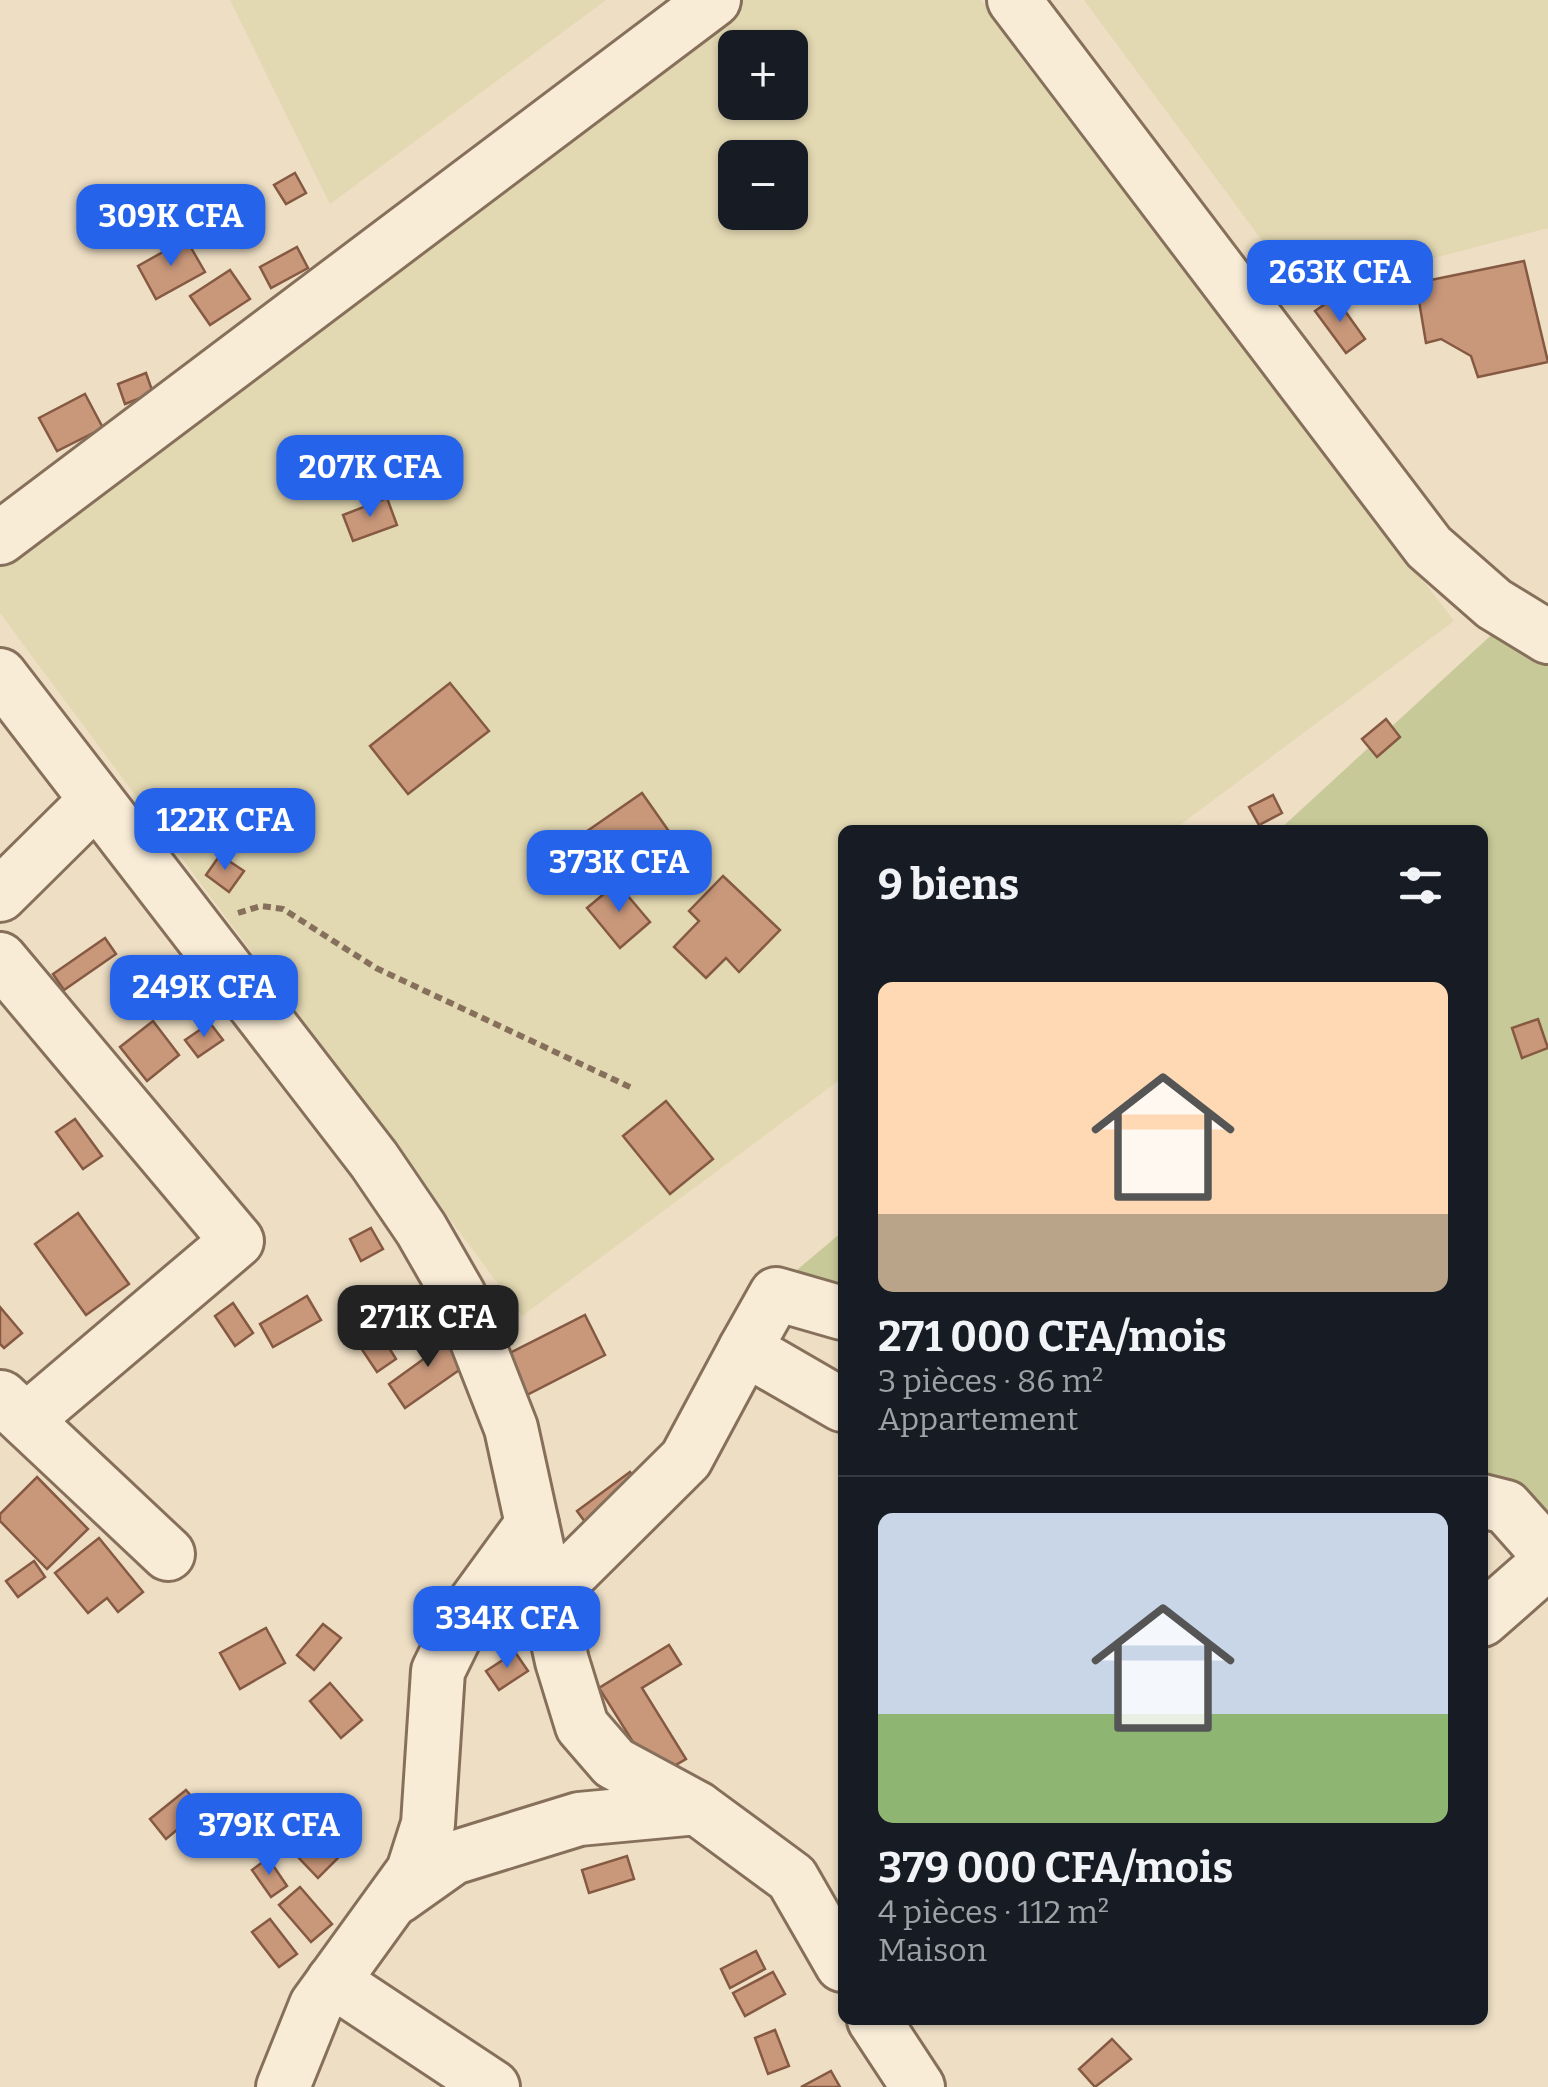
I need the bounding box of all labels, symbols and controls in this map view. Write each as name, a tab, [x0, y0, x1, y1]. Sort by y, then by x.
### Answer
map controls	[718, 30, 808, 230]
button: +	[718, 30, 808, 120]
button: −	[718, 140, 808, 230]
pin: 309K CFA	[68, 184, 274, 269]
text: 309K CFA	[98, 197, 244, 235]
pin: 263K CFA	[1237, 240, 1443, 325]
text: 263K CFA	[1269, 253, 1411, 291]
pin: 207K CFA	[267, 435, 473, 520]
text: 207K CFA	[298, 448, 442, 486]
pin: 122K CFA	[122, 788, 328, 873]
text: 122K CFA	[156, 801, 294, 839]
pin: 373K CFA	[516, 830, 722, 915]
text: 373K CFA	[549, 843, 689, 881]
icon: filters	[1393, 858, 1448, 913]
text: 9 biens	[878, 860, 1019, 910]
pin: 249K CFA	[101, 955, 307, 1040]
text: 249K CFA	[132, 968, 276, 1006]
icon: home	[1073, 1047, 1253, 1227]
pin: 271K CFA	[325, 1285, 531, 1370]
text: 271K CFA	[360, 1298, 496, 1336]
text: 271 000 CFA/mois	[878, 1312, 1227, 1362]
text: 3 pièces · 86 m²	[878, 1362, 1103, 1400]
text: Appartement	[878, 1400, 1078, 1438]
icon: home	[1073, 1578, 1253, 1758]
pin: 334K CFA	[404, 1586, 610, 1671]
text: 334K CFA	[435, 1599, 579, 1637]
pin: 379K CFA	[166, 1793, 372, 1878]
text: 379K CFA	[198, 1806, 340, 1844]
text: 379 000 CFA/mois	[878, 1843, 1233, 1893]
text: 4 pièces · 112 m²	[878, 1893, 1109, 1931]
text: Maison	[878, 1931, 987, 1969]

